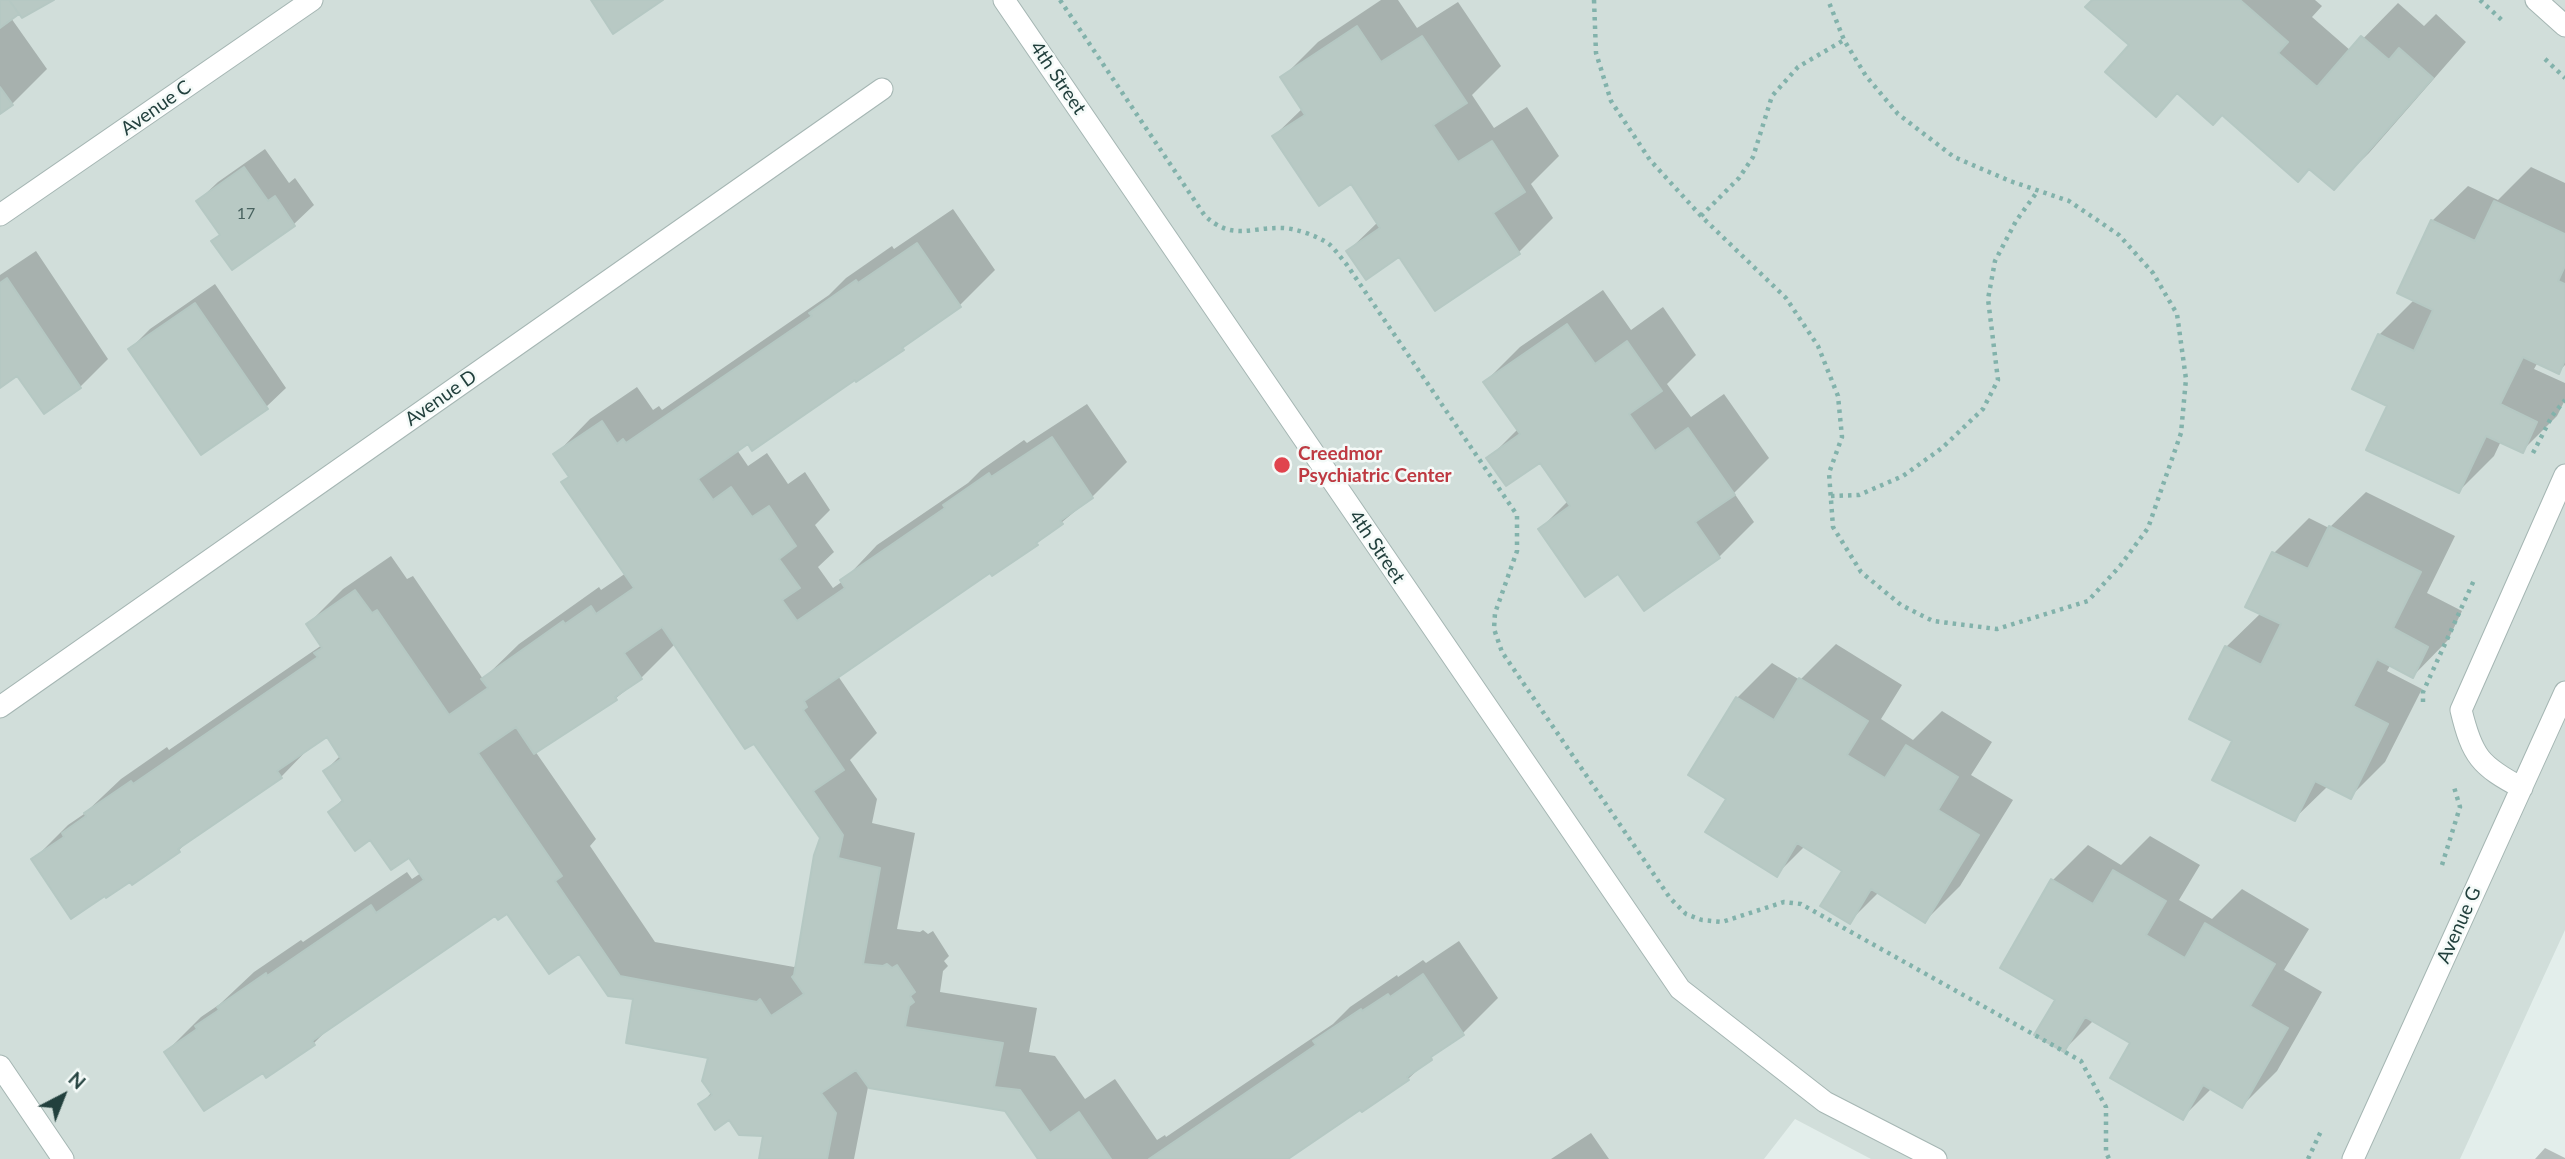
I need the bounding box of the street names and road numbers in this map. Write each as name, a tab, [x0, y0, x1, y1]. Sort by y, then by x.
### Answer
street label: 4th Street	[1025, 37, 1091, 119]
street label: Avenue C	[117, 76, 195, 140]
street label: Avenue D	[401, 365, 481, 431]
street label: 4th Street	[1344, 506, 1410, 588]
street label: Avenue G	[2432, 883, 2486, 967]

